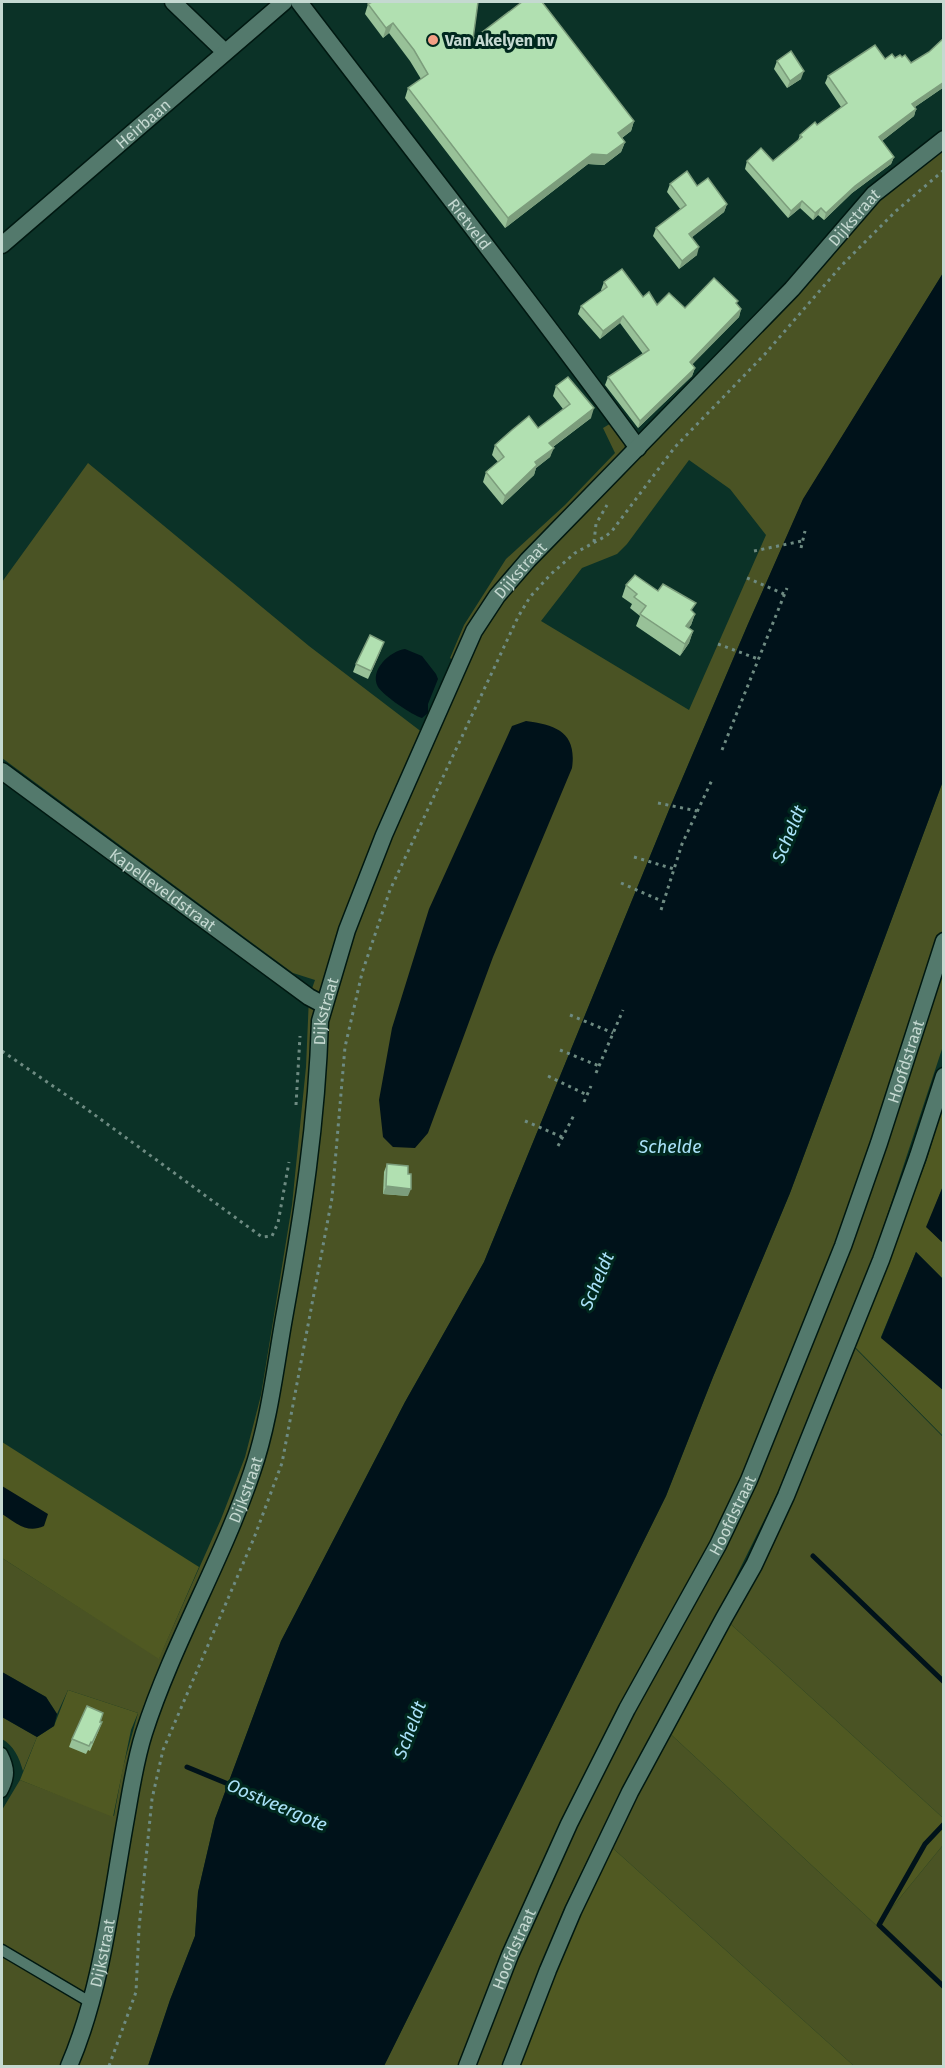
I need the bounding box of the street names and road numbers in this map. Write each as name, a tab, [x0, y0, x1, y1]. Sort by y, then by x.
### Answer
street label: Heirbaan	[112, 95, 175, 153]
street label: Dijkstraat	[824, 184, 884, 250]
street label: Rietveld	[444, 195, 495, 254]
street label: Dijkstraat	[490, 538, 551, 603]
street label: Kapelleveldstraat	[106, 845, 220, 935]
street label: Dijkstraat	[310, 975, 342, 1046]
street label: Hoofdstraat	[883, 1017, 928, 1106]
street label: Dijkstraat	[225, 1454, 267, 1526]
street label: Hoofdstraat	[705, 1473, 760, 1559]
street label: Hoofdstraat	[489, 1905, 540, 1992]
street label: Dijkstraat	[86, 1917, 119, 1989]

